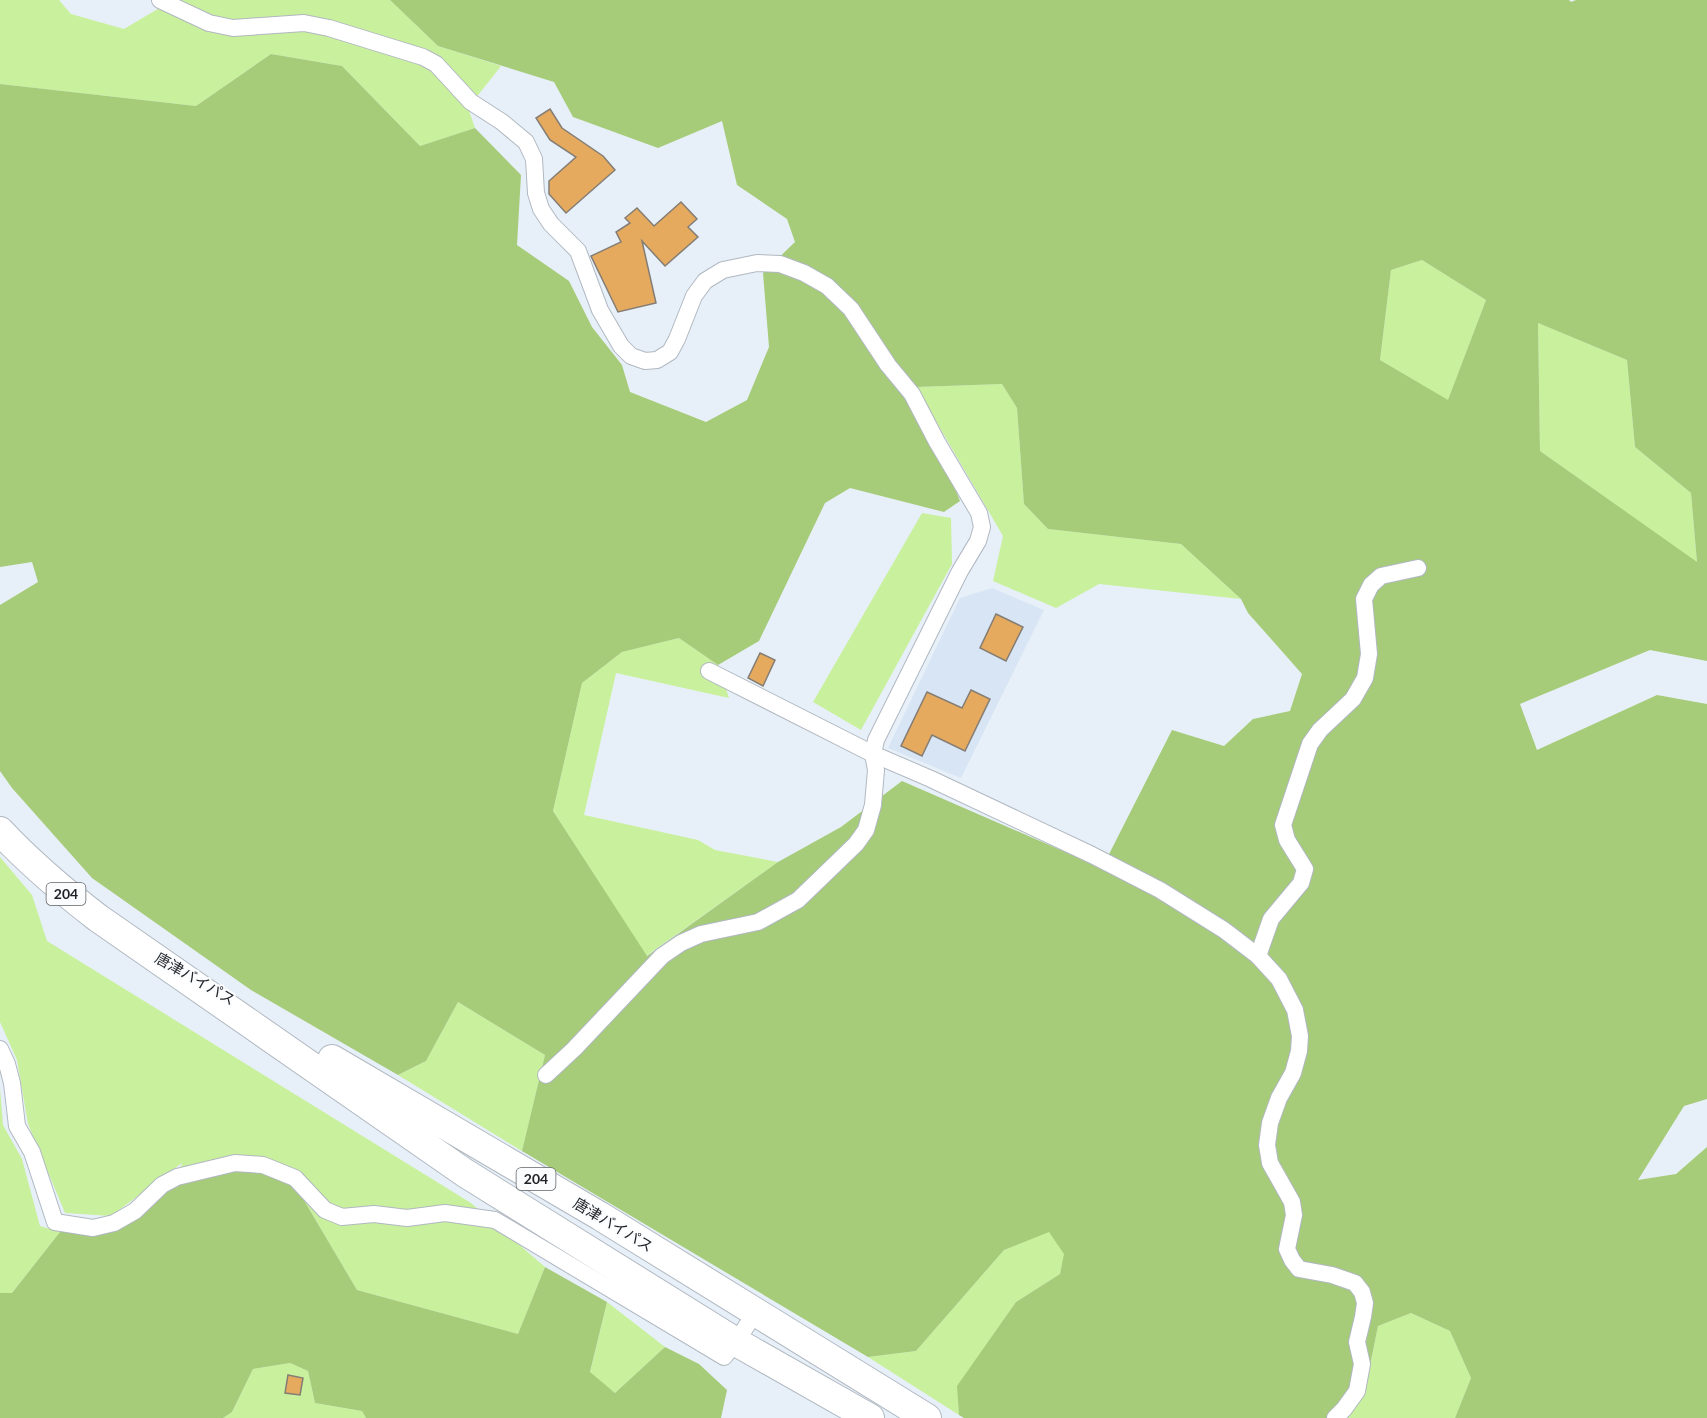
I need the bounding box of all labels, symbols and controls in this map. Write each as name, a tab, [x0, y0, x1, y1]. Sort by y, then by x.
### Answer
road number: 204	[46, 883, 86, 905]
street label: 唐津バイパス	[152, 948, 239, 1008]
road number: 204	[516, 1168, 556, 1190]
street label: 唐津バイパス	[570, 1193, 657, 1255]

